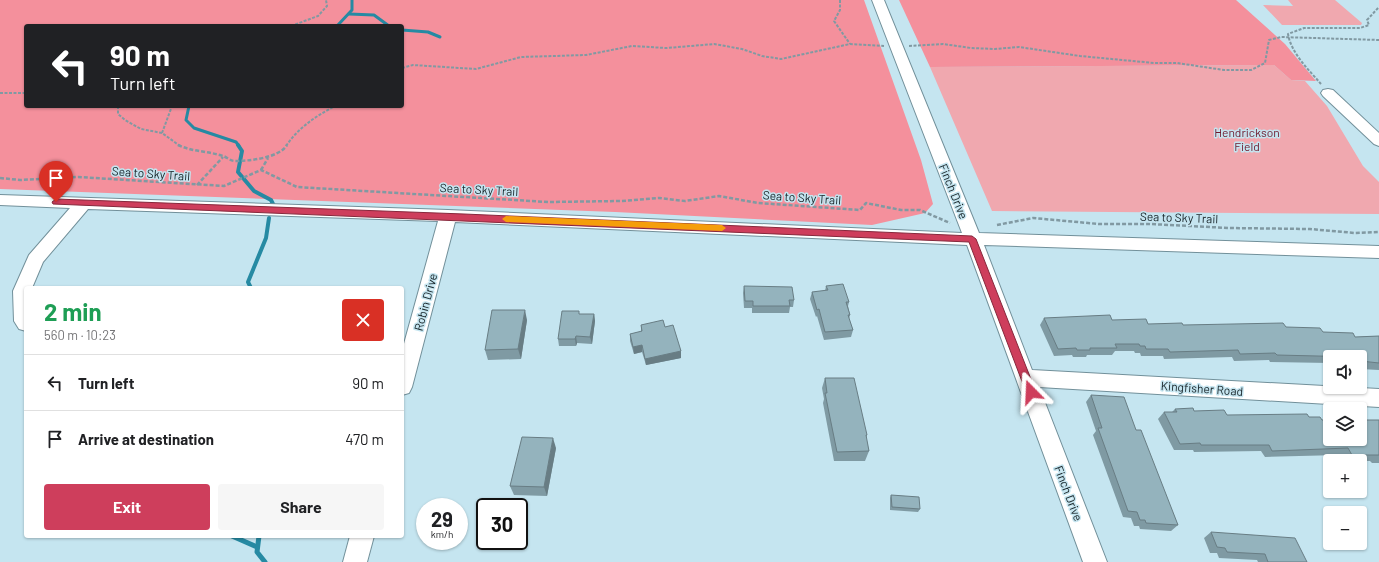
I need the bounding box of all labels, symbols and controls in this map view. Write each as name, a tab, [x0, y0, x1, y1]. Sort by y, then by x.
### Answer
text: 90 m	[110, 38, 170, 72]
icon: left	[44, 40, 96, 92]
text: Turn left	[110, 72, 176, 94]
park label: Hendrickson Field	[1214, 125, 1280, 153]
pin	[39, 161, 73, 202]
street label: Finch Drive	[937, 161, 971, 221]
street label: Sea to Sky Trail	[111, 163, 191, 183]
icon: arrive	[45, 167, 67, 189]
street label: Sea to Sky Trail	[439, 180, 519, 198]
street label: Sea to Sky Trail	[762, 187, 842, 207]
street label: Sea to Sky Trail	[1140, 209, 1218, 225]
street label: Robin Drive	[411, 272, 439, 332]
text: 2 min	[44, 297, 102, 326]
button: close	[342, 299, 384, 341]
text: 560 m · 10:23	[44, 327, 116, 343]
map controls	[1323, 350, 1367, 550]
button: sound	[1323, 350, 1367, 394]
position arrow	[1010, 371, 1052, 413]
icon: left	[44, 372, 66, 394]
text: Turn left	[78, 374, 134, 392]
text: 90 m	[352, 374, 384, 392]
street label: Kingfisher Road	[1160, 378, 1244, 398]
button: layers	[1323, 402, 1367, 446]
icon: arrive	[44, 428, 66, 450]
text: Arrive at destination	[78, 430, 214, 448]
text: 470 m	[345, 430, 384, 448]
button: +	[1323, 454, 1367, 498]
street label: Finch Drive	[1052, 463, 1086, 523]
button: Exit	[44, 484, 210, 530]
button: Share	[218, 484, 384, 530]
speed limit sign: 30	[476, 498, 528, 550]
button: −	[1323, 506, 1367, 550]
text: 29	[431, 507, 453, 531]
text: km/h	[431, 528, 453, 540]

